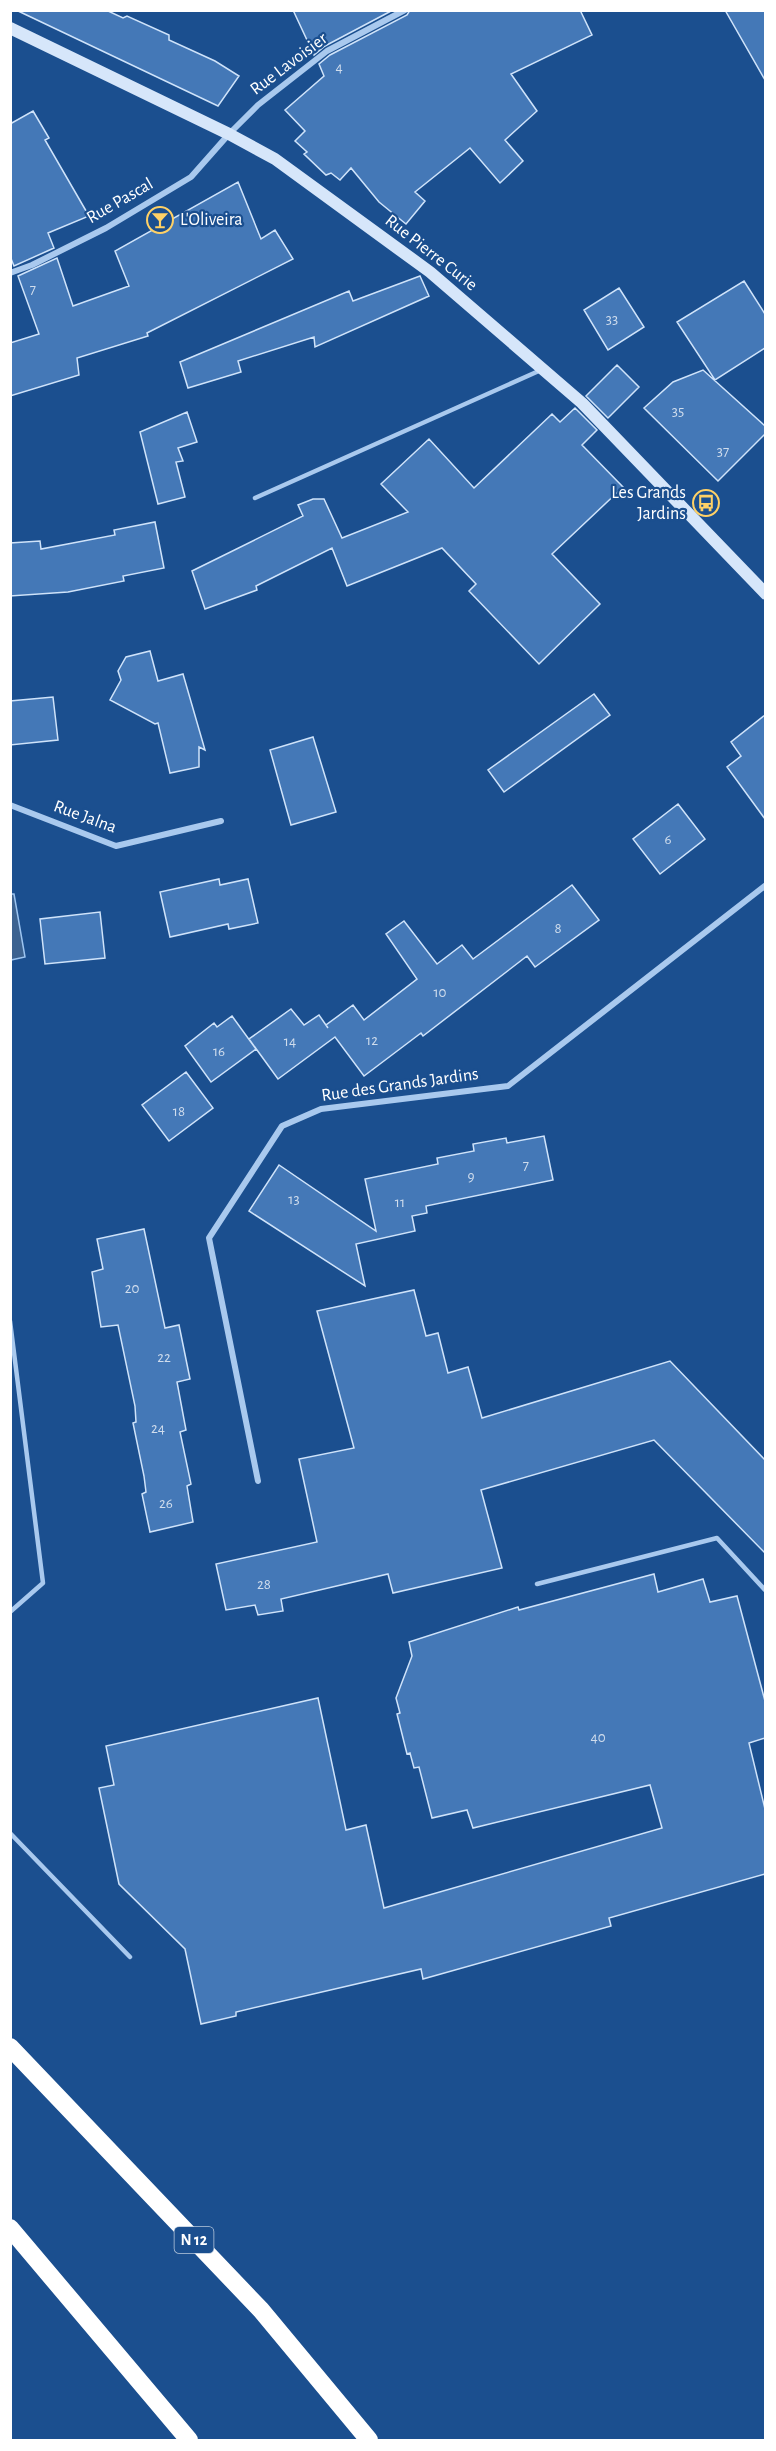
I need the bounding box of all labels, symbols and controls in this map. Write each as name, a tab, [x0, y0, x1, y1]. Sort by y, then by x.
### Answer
street label: Rue Lavoisier	[247, 29, 331, 99]
house number: 4	[335, 60, 343, 75]
street label: Rue Pascal	[84, 175, 156, 227]
bar icon: L'Oliveira	[145, 205, 175, 235]
place label: L'Oliveira	[180, 211, 243, 229]
street label: Rue Pierre Curie	[382, 212, 480, 294]
house number: 7	[30, 282, 36, 297]
house number: 33	[606, 312, 618, 327]
house number: 35	[672, 404, 684, 419]
house number: 37	[717, 444, 729, 459]
place label: Les Grands Jardins	[611, 484, 686, 523]
bus stop icon: Les Grands Jardins	[691, 488, 721, 518]
street label: Rue Jalna	[51, 797, 119, 837]
house number: 6	[664, 832, 672, 847]
house number: 8	[554, 921, 562, 936]
house number: 10	[433, 985, 447, 1000]
house number: 12	[366, 1033, 378, 1048]
house number: 14	[284, 1034, 296, 1049]
house number: 16	[213, 1044, 225, 1059]
street label: Rue des Grands Jardins	[320, 1065, 480, 1105]
house number: 18	[173, 1104, 185, 1119]
house number: 7	[523, 1158, 529, 1173]
house number: 9	[467, 1169, 475, 1184]
house number: 13	[288, 1192, 300, 1207]
house number: 11	[395, 1195, 405, 1210]
house number: 20	[125, 1281, 139, 1296]
house number: 22	[157, 1350, 171, 1365]
house number: 24	[151, 1421, 165, 1436]
house number: 26	[159, 1496, 173, 1511]
house number: 28	[257, 1577, 271, 1592]
house number: 40	[590, 1730, 606, 1745]
road number: N 12	[174, 2227, 214, 2253]

